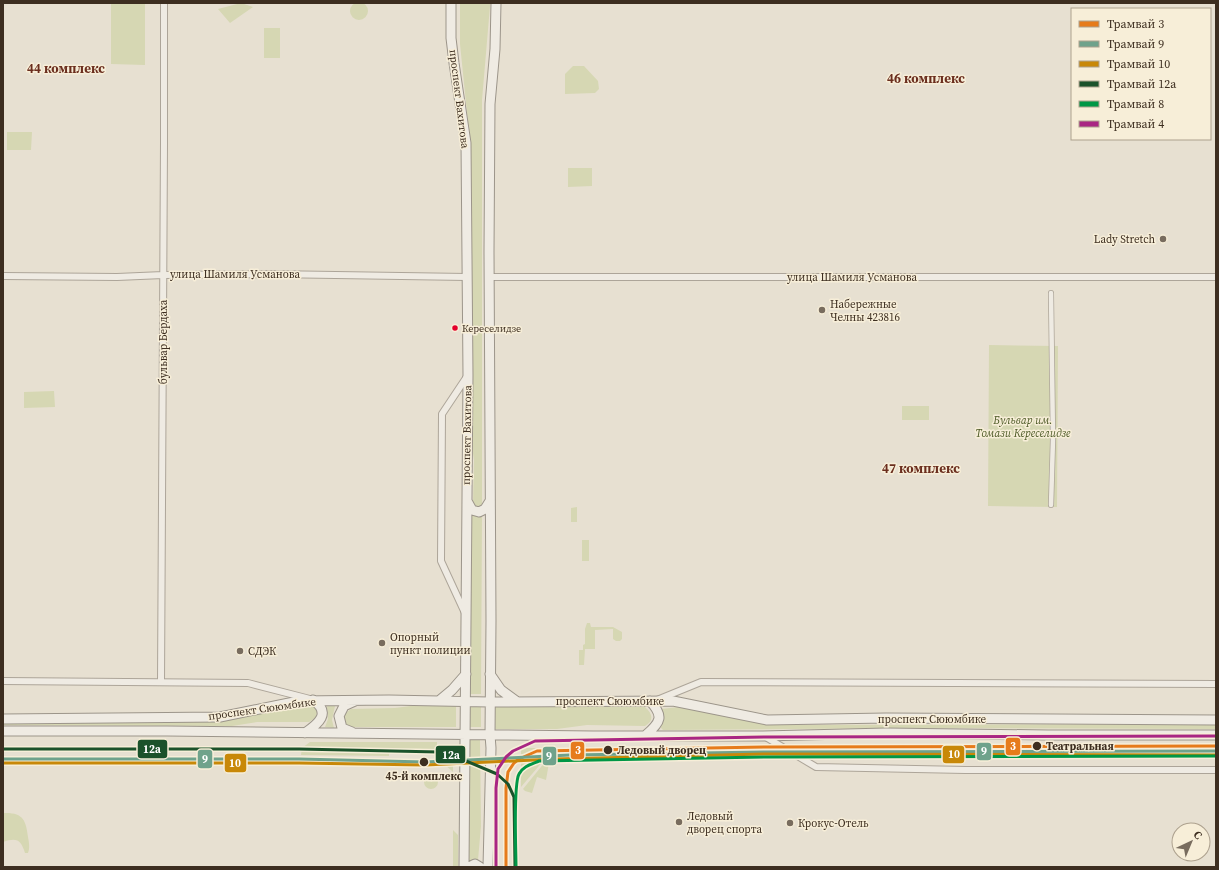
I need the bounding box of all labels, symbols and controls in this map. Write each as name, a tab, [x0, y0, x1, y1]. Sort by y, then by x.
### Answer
legend	[1071, 8, 1211, 140]
text: Трамвай 3	[1107, 16, 1164, 32]
text: Трамвай 9	[1107, 36, 1164, 52]
street label: проспект Вахитова	[445, 49, 473, 150]
text: Трамвай 10	[1107, 56, 1170, 72]
district label: 44 комплекс	[27, 60, 105, 77]
district label: 46 комплекс	[887, 70, 965, 87]
text: Трамвай 12а	[1107, 76, 1177, 92]
text: Трамвай 8	[1107, 96, 1164, 112]
text: Трамвай 4	[1107, 116, 1164, 132]
place label: Lady Stretch	[1094, 232, 1155, 247]
marker: Lady Stretch	[1158, 234, 1168, 244]
street label: улица Шамиля Усманова	[170, 267, 300, 282]
street label: улица Шамиля Усманова	[787, 270, 917, 285]
place label: Набережные Челны 423816	[830, 297, 901, 325]
street label: бульвар Бердаха	[156, 299, 171, 384]
marker: Набережные Челны 423816	[817, 305, 827, 315]
place label: Кереселидзе	[462, 322, 521, 335]
marker: Кереселидзе	[450, 323, 460, 333]
street label: проспект Вахитова	[459, 385, 475, 485]
park label: Бульвар им. Томази Кереселидзе	[976, 413, 1071, 441]
district label: 47 комплекс	[882, 460, 960, 477]
place label: Опорный пункт полиции	[390, 630, 471, 658]
marker: Опорный пункт полиции	[377, 638, 387, 648]
place label: СДЭК	[248, 644, 277, 659]
marker: СДЭК	[235, 646, 245, 656]
street label: проспект Сююмбике	[207, 694, 317, 724]
street label: проспект Сююмбике	[556, 694, 665, 709]
street label: проспект Сююмбике	[878, 712, 987, 727]
line badge: 3	[1005, 737, 1021, 756]
line badge: 12а	[137, 739, 168, 759]
text: 3	[1010, 739, 1016, 754]
place label: Театральная	[1046, 739, 1114, 754]
marker: Театральная	[1031, 740, 1043, 752]
line badge: 3	[570, 741, 585, 760]
text: 12а	[143, 742, 161, 757]
line badge: 9	[976, 742, 992, 761]
text: 3	[575, 743, 581, 758]
place label: Ледовый дворец	[617, 743, 706, 758]
marker: Ледовый дворец	[602, 744, 614, 756]
text: 9	[981, 744, 987, 759]
line badge: 12а	[435, 745, 466, 764]
line badge: 10	[942, 745, 965, 764]
line badge: 9	[542, 746, 557, 766]
text: 10	[948, 747, 960, 762]
text: 12а	[442, 748, 460, 763]
line badge: 9	[197, 749, 213, 769]
text: 9	[546, 749, 552, 764]
text: 9	[202, 752, 208, 767]
line badge: 10	[224, 753, 247, 773]
text: 10	[229, 756, 241, 771]
marker: 45-й комплекс	[418, 756, 430, 768]
place label: 45-й комплекс	[386, 769, 463, 784]
place label: Ледовый дворец спорта	[687, 809, 763, 837]
place label: Крокус-Отель	[798, 816, 869, 831]
marker: Ледовый дворец спорта	[674, 817, 684, 827]
marker: Крокус-Отель	[785, 818, 795, 828]
north arrow	[1171, 822, 1211, 862]
text: С	[1190, 827, 1205, 843]

